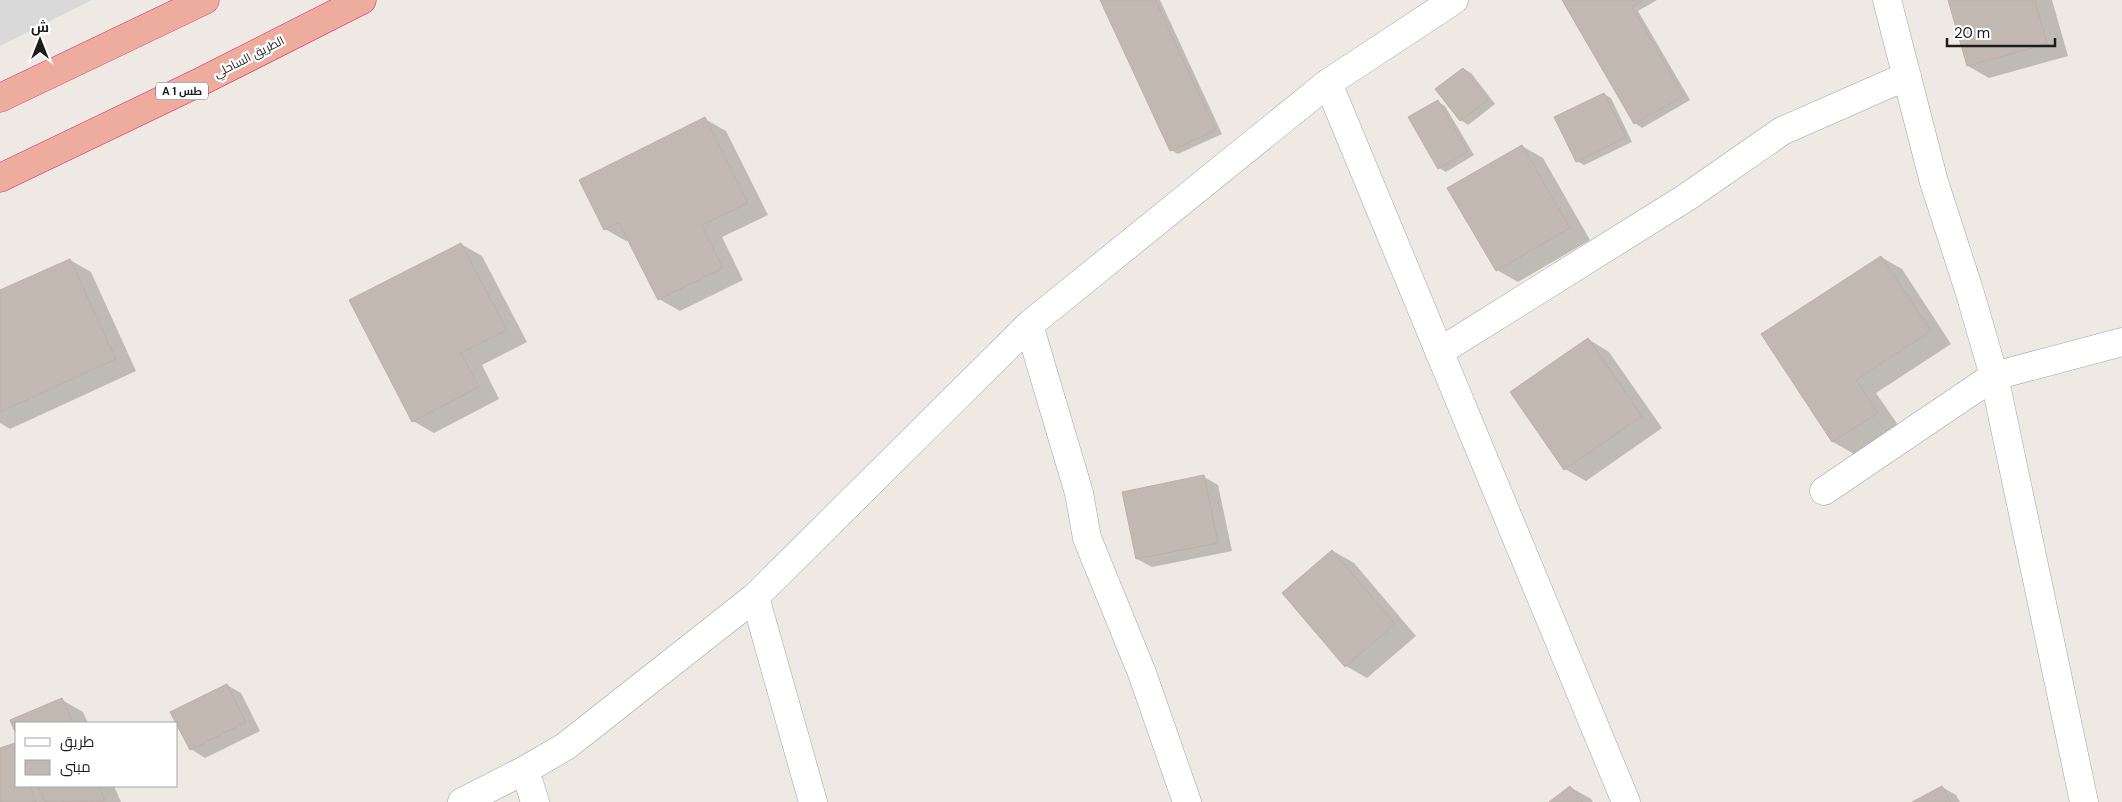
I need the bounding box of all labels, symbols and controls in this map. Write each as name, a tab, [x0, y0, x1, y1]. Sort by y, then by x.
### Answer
north arrow	[15, 15, 65, 65]
scale bar	[1947, 15, 2054, 47]
text: ش	[31, 18, 49, 36]
text: 20 m	[1954, 23, 1990, 43]
street label: الطريق الساحلي	[211, 32, 288, 83]
road number: A 1 طس	[156, 82, 208, 100]
legend	[15, 722, 178, 787]
text: طريق	[60, 732, 94, 752]
text: مبنى	[60, 757, 91, 777]

